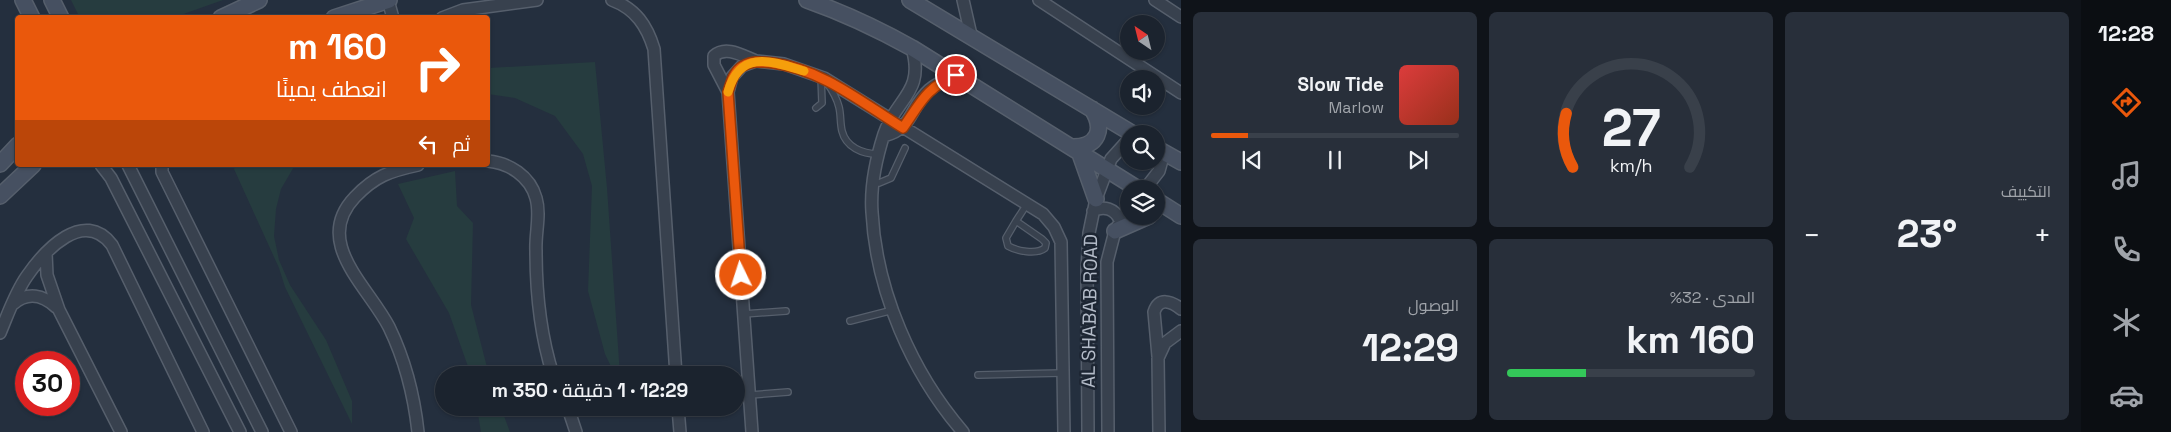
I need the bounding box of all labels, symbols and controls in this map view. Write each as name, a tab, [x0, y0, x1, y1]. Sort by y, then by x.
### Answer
north arrow	[1120, 15, 1165, 60]
map controls	[1120, 15, 1165, 225]
text: 12:28	[2098, 19, 2154, 47]
text: 160 m	[288, 25, 387, 69]
icon: right	[405, 35, 470, 100]
pin	[935, 54, 977, 96]
icon: arrive	[942, 61, 970, 89]
button: sound	[1120, 70, 1165, 115]
text: Slow Tide	[1298, 72, 1384, 97]
text: انعطف يمينًا	[276, 75, 387, 103]
icon: directions	[2109, 85, 2144, 120]
text: 27	[1601, 95, 1661, 161]
text: Marlow	[1328, 97, 1384, 118]
button: search	[1120, 125, 1165, 170]
icon: left	[414, 130, 442, 158]
text: ثم	[452, 132, 470, 157]
icon: previous	[1238, 146, 1266, 174]
icon: pause	[1321, 146, 1349, 174]
icon: next	[1404, 146, 1432, 174]
text: km/h	[1610, 154, 1652, 177]
icon: music	[2109, 158, 2144, 193]
button: layers	[1120, 180, 1165, 225]
text: التكييف	[2001, 181, 2051, 202]
text: 23°	[1897, 210, 1957, 258]
text: −	[1803, 217, 1820, 253]
text: +	[2034, 217, 2051, 253]
icon: phone	[2109, 232, 2144, 267]
street label: AL SHABAB ROAD	[1076, 234, 1103, 388]
position arrow	[714, 248, 766, 300]
text: المدى · 32%	[1670, 287, 1755, 308]
text: الوصول	[1408, 295, 1459, 316]
icon: climate	[2109, 305, 2144, 340]
text: 160 km	[1626, 316, 1755, 364]
text: 12:29	[1362, 324, 1459, 372]
speed limit sign: 30	[15, 351, 80, 416]
text: 12:29 · 1 دقيقة · 350 m	[492, 378, 688, 403]
icon: car	[2109, 378, 2144, 413]

